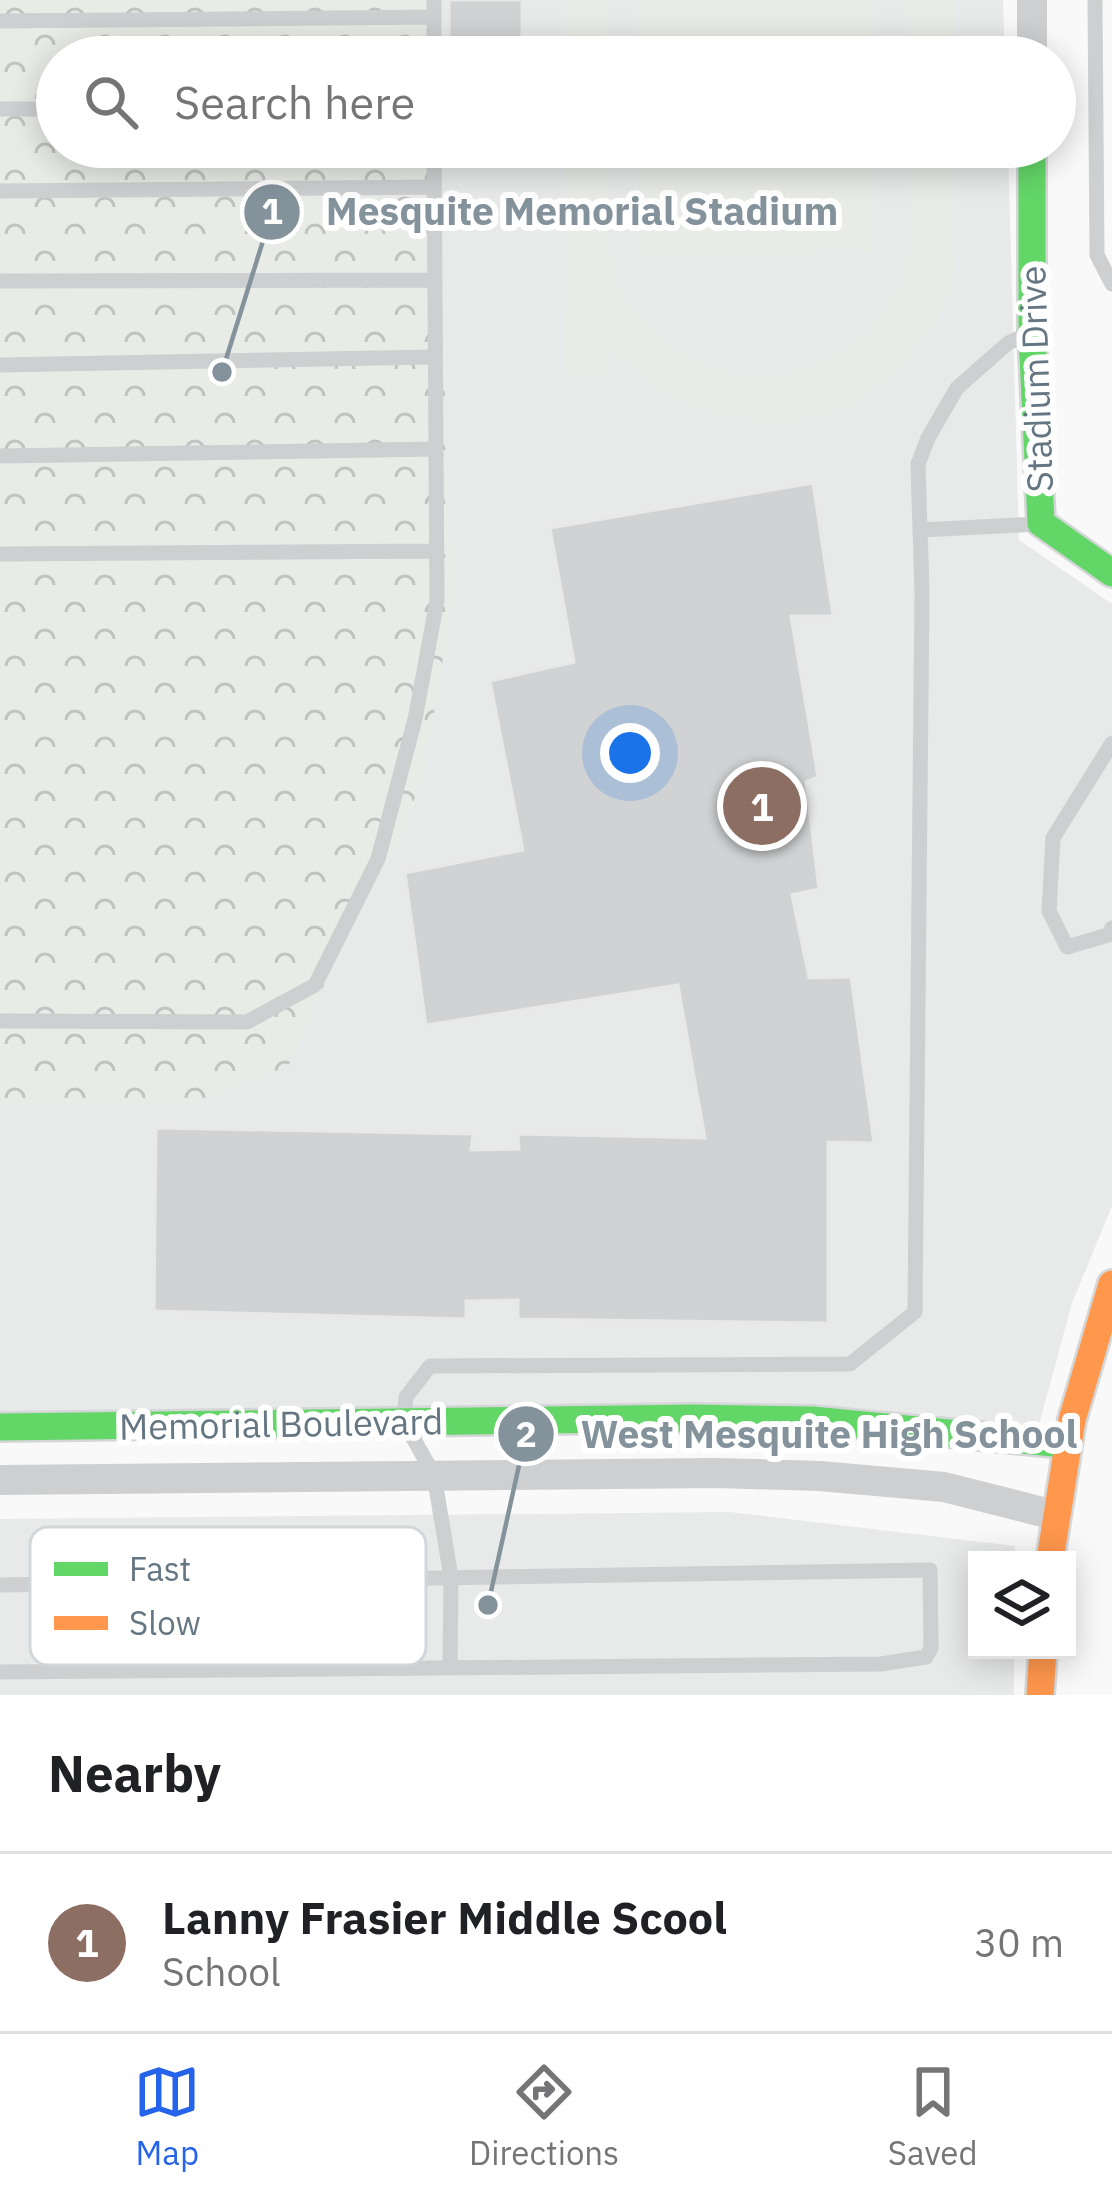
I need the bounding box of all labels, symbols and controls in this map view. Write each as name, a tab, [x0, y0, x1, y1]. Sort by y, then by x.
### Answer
search box	[36, 36, 1076, 168]
icon: search	[78, 69, 144, 135]
text: Search here	[174, 73, 415, 131]
callout: Mesquite Memorial Stadium	[242, 174, 862, 249]
text: Mesquite Memorial Stadium	[326, 185, 838, 236]
text: 1	[261, 187, 283, 234]
street label: Stadium Drive	[1008, 265, 1063, 493]
your location	[600, 723, 660, 783]
pin: 1	[723, 761, 801, 851]
callout: West Mesquite High School	[496, 1396, 1101, 1471]
street label: Memorial Boulevard	[119, 1397, 443, 1450]
text: West Mesquite High School	[581, 1408, 1078, 1459]
text: 2	[515, 1410, 537, 1457]
legend	[30, 1527, 426, 1665]
text: Fast	[129, 1547, 191, 1590]
map controls	[968, 1551, 1076, 1659]
button: layers	[968, 1551, 1076, 1659]
text: Slow	[129, 1601, 201, 1644]
text: Nearby	[48, 1740, 221, 1806]
text: Lanny Frasier Middle Scool	[162, 1888, 727, 1946]
text: 1	[75, 1917, 99, 1968]
text: 30 m	[974, 1917, 1064, 1968]
text: School	[162, 1946, 281, 1997]
tab: Map	[134, 2059, 200, 2174]
tab: Directions	[469, 2059, 619, 2174]
tab: Saved	[888, 2059, 978, 2174]

